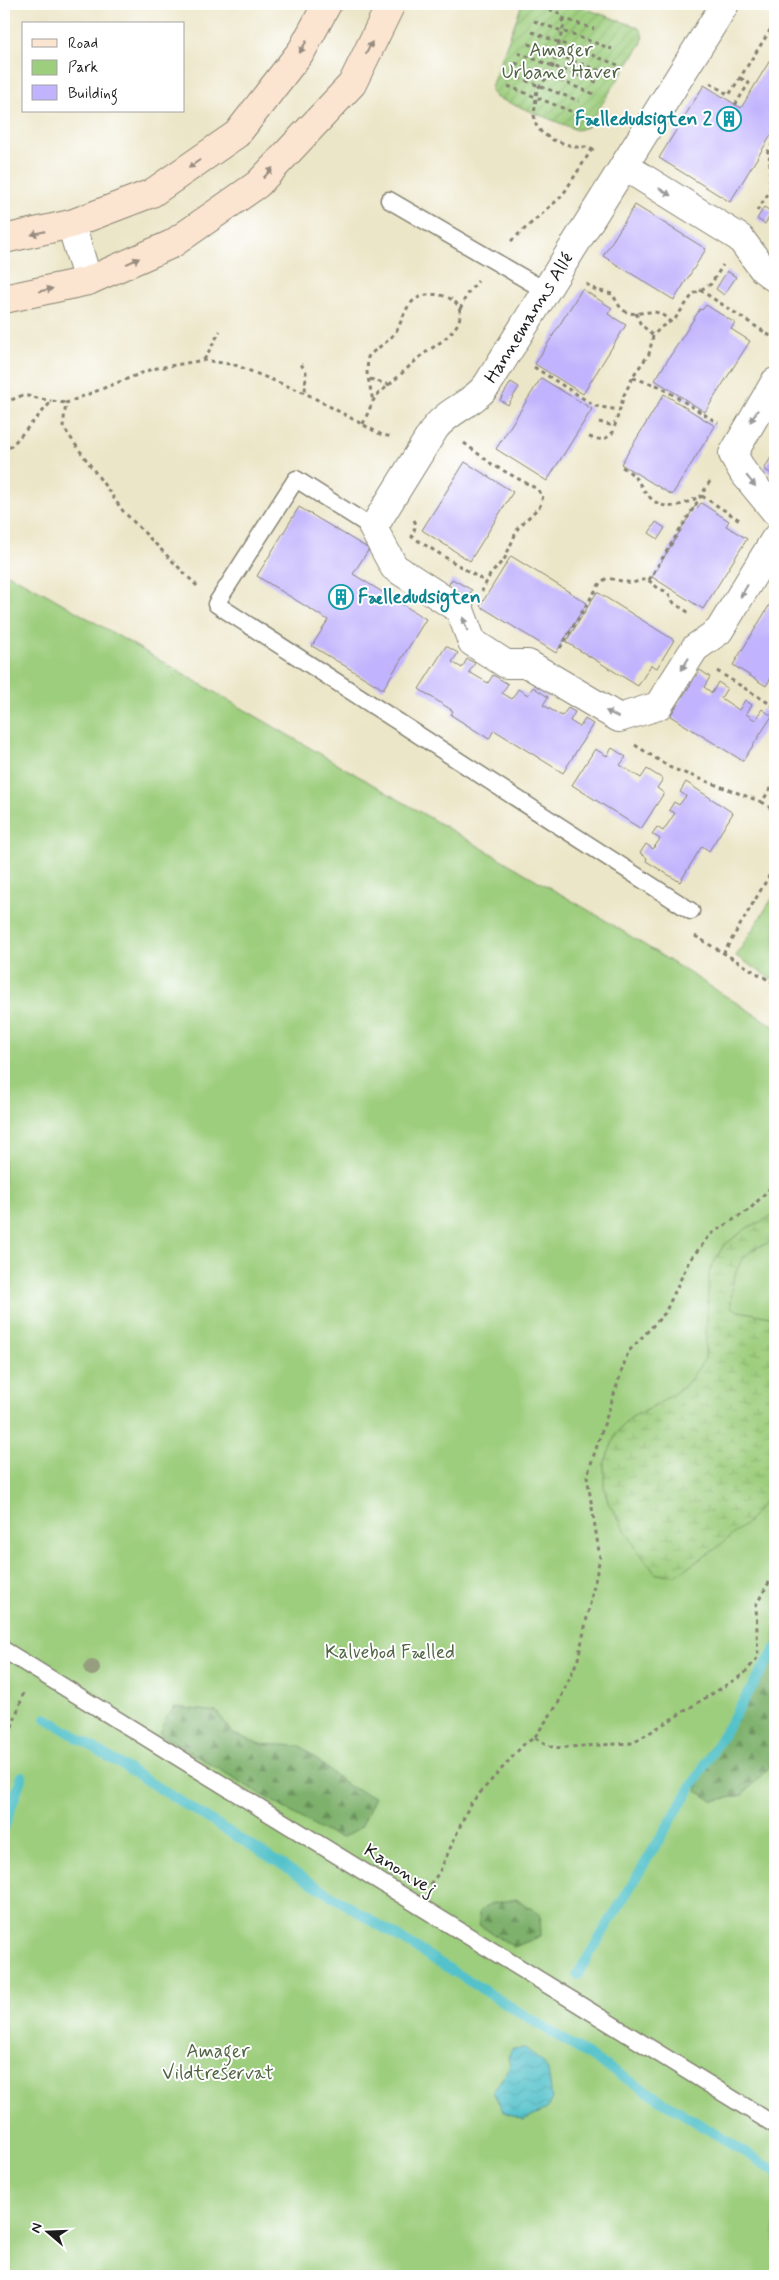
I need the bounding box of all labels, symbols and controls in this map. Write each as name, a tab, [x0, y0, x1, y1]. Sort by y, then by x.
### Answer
legend	[22, 22, 185, 112]
text: Road	[68, 34, 98, 54]
park label: Amager Urbane Haver	[502, 38, 620, 85]
one-way arrow	[299, 40, 308, 53]
one-way arrow	[365, 41, 373, 55]
text: Park	[68, 58, 98, 78]
text: Building	[68, 84, 118, 105]
building icon: Fælledudsigten 2	[716, 106, 742, 132]
place label: Fælledudsigten 2	[575, 107, 713, 135]
one-way arrow	[187, 159, 200, 169]
one-way arrow	[262, 168, 274, 180]
one-way arrow	[659, 187, 672, 196]
one-way arrow	[30, 229, 45, 237]
street label: Hannemanns Allé	[479, 248, 579, 388]
one-way arrow	[126, 257, 140, 265]
one-way arrow	[38, 286, 54, 294]
one-way arrow	[750, 409, 759, 422]
one-way arrow	[745, 475, 757, 487]
building icon: Fælledudsigten	[328, 584, 354, 610]
one-way arrow	[739, 584, 748, 597]
place label: Fælledudsigten	[358, 585, 481, 613]
one-way arrow	[461, 616, 469, 631]
one-way arrow	[681, 658, 690, 671]
one-way arrow	[605, 710, 619, 718]
park label: Kalvebod Fælled	[325, 1640, 455, 1665]
street label: Kanonvej	[359, 1838, 441, 1903]
park label: Amager Vildtreservat	[162, 2039, 274, 2086]
north arrow	[22, 2208, 72, 2258]
text: N	[27, 2221, 47, 2235]

